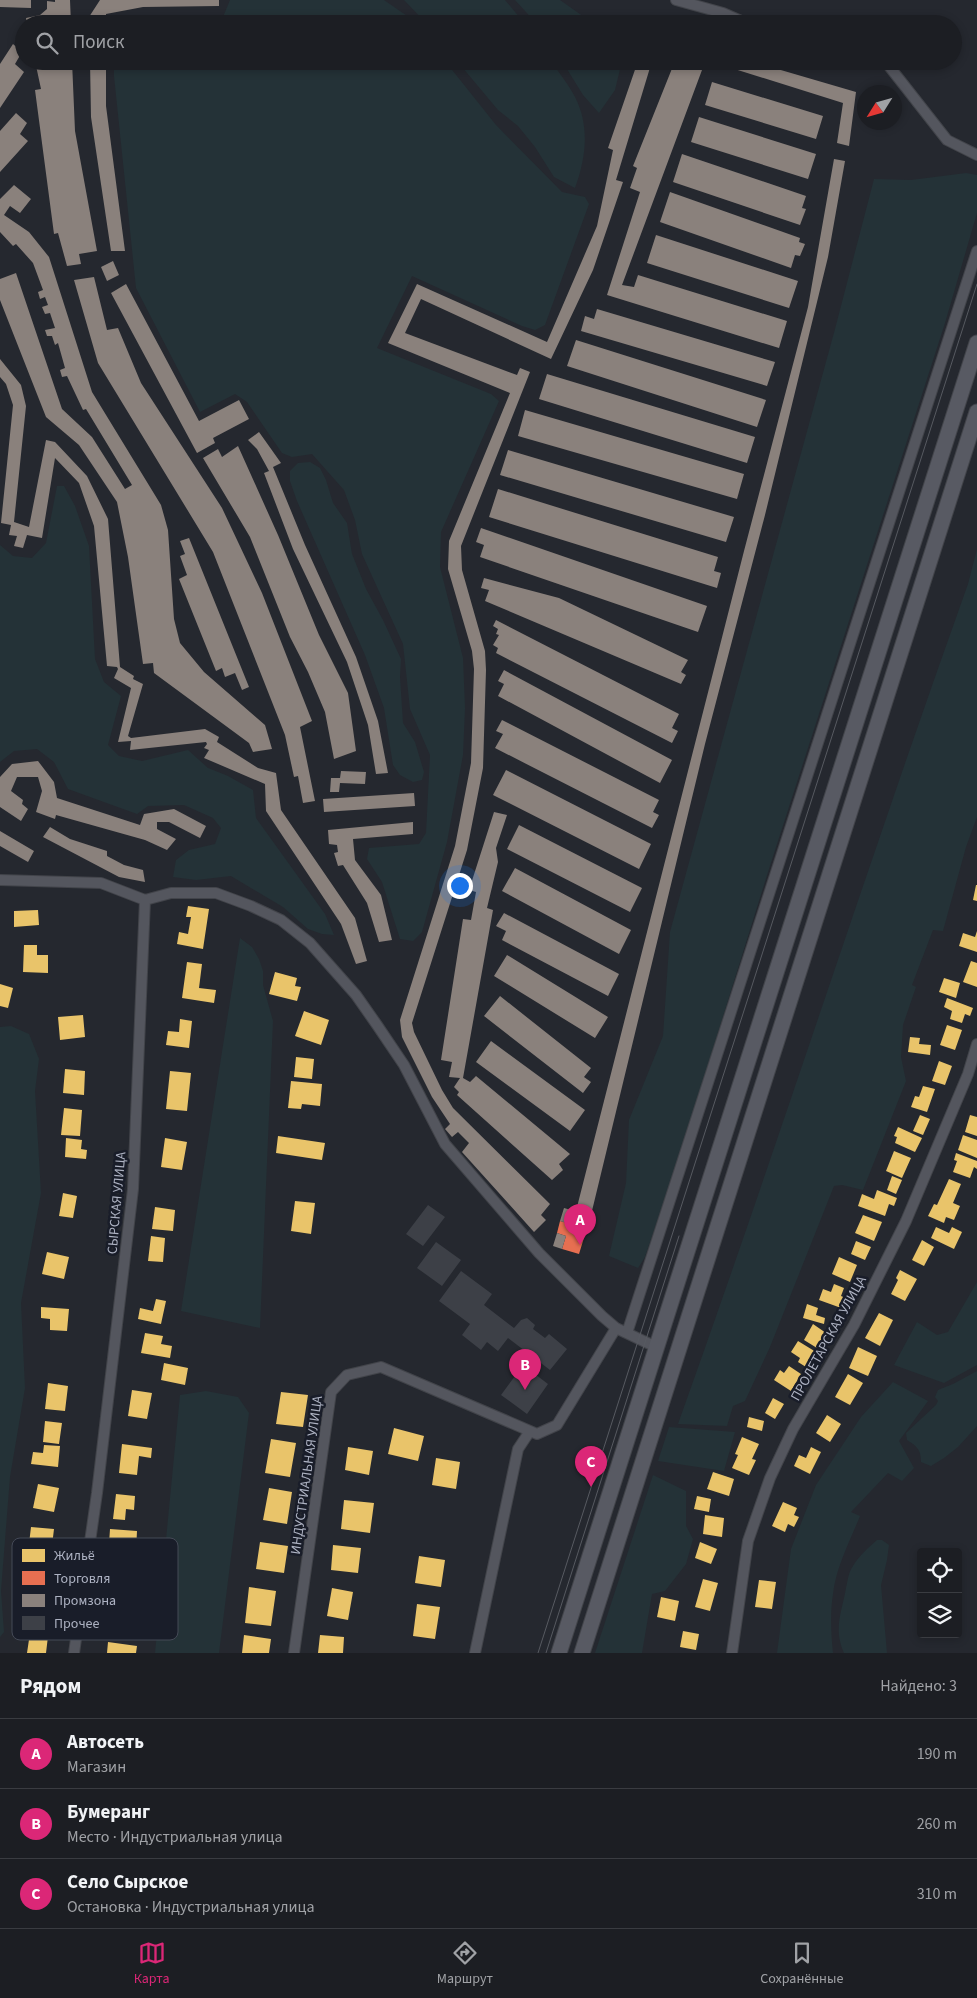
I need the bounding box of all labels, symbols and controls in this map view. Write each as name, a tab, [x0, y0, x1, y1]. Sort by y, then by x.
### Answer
search box	[15, 15, 962, 70]
icon: search	[33, 29, 61, 57]
text: Поиск	[73, 29, 124, 56]
north arrow	[857, 85, 902, 130]
your location	[447, 873, 473, 899]
street label: СЫРСКАЯ УЛИЦА	[103, 1151, 131, 1255]
pin: A	[564, 1204, 596, 1245]
street label: ПРОЛЕТАРСКАЯ УЛИЦА	[786, 1272, 872, 1405]
pin: B	[509, 1349, 541, 1390]
street label: ИНДУСТРИАЛЬНАЯ УЛИЦА	[286, 1394, 328, 1556]
pin: C	[575, 1446, 607, 1487]
legend	[12, 1538, 178, 1640]
text: Жильё	[54, 1546, 95, 1566]
map controls	[917, 1548, 962, 1638]
button: locate	[917, 1548, 962, 1593]
text: Торговля	[54, 1569, 110, 1589]
text: Промзона	[54, 1591, 116, 1611]
button: layers	[917, 1593, 962, 1638]
text: Прочее	[54, 1614, 99, 1634]
text: Рядом	[20, 1671, 81, 1701]
text: Найдено: 3	[880, 1675, 957, 1697]
text: Автосеть	[67, 1729, 144, 1756]
text: A	[31, 1743, 41, 1765]
text: 190 m	[917, 1743, 957, 1765]
text: Магазин	[67, 1756, 126, 1778]
text: Бумеранг	[67, 1799, 150, 1826]
text: B	[31, 1813, 41, 1835]
text: 260 m	[917, 1813, 957, 1835]
text: Место · Индустриальная улица	[67, 1826, 283, 1848]
text: Село Сырское	[67, 1869, 188, 1896]
text: C	[31, 1883, 41, 1905]
text: 310 m	[917, 1883, 957, 1905]
text: Остановка · Индустриальная улица	[67, 1896, 315, 1918]
tab: Карта	[134, 1939, 170, 1989]
tab: Маршрут	[437, 1939, 493, 1989]
tab: Сохранённые	[760, 1939, 843, 1989]

